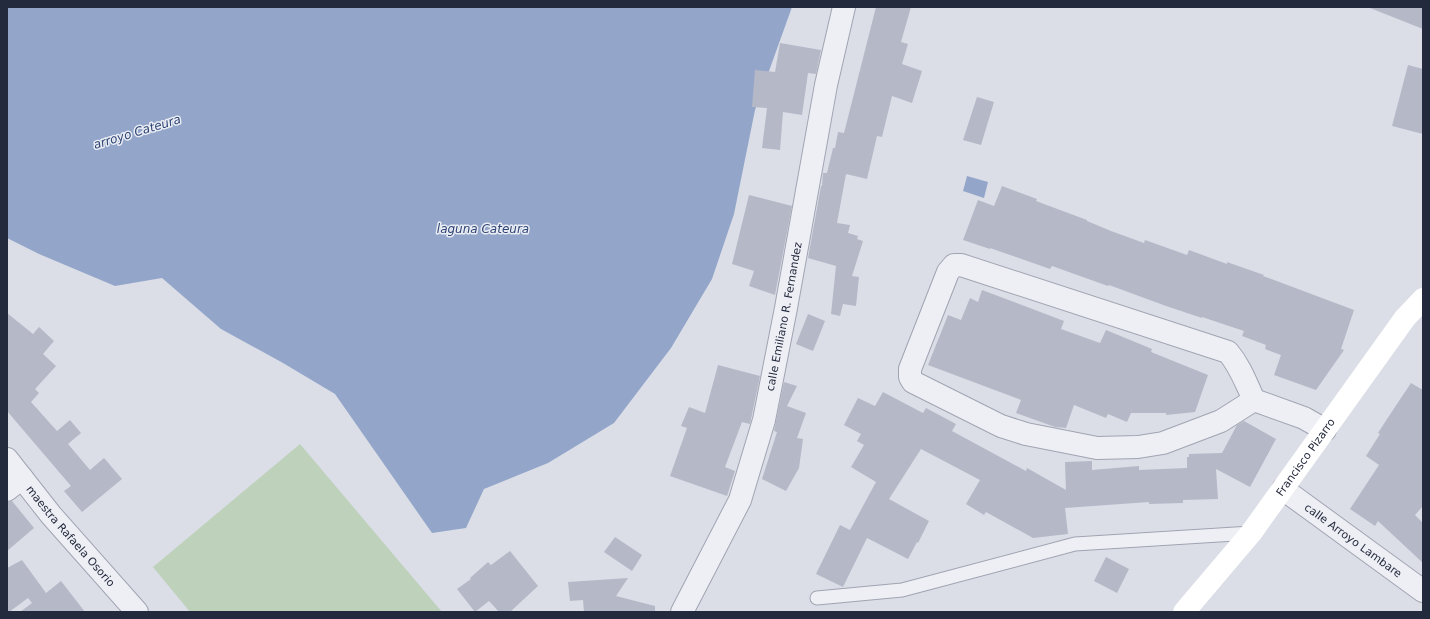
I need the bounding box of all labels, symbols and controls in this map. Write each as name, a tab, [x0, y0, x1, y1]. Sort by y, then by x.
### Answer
water label: arroyo Cateura	[92, 112, 182, 152]
water label: laguna Cateura	[437, 222, 529, 236]
street label: calle Emiliano R. Fernandez	[764, 241, 805, 392]
street label: Francisco Pizarro	[1274, 416, 1338, 499]
street label: maestra Rafaela Osorio	[23, 483, 118, 590]
street label: calle Arroyo Lambare	[1302, 501, 1404, 581]

